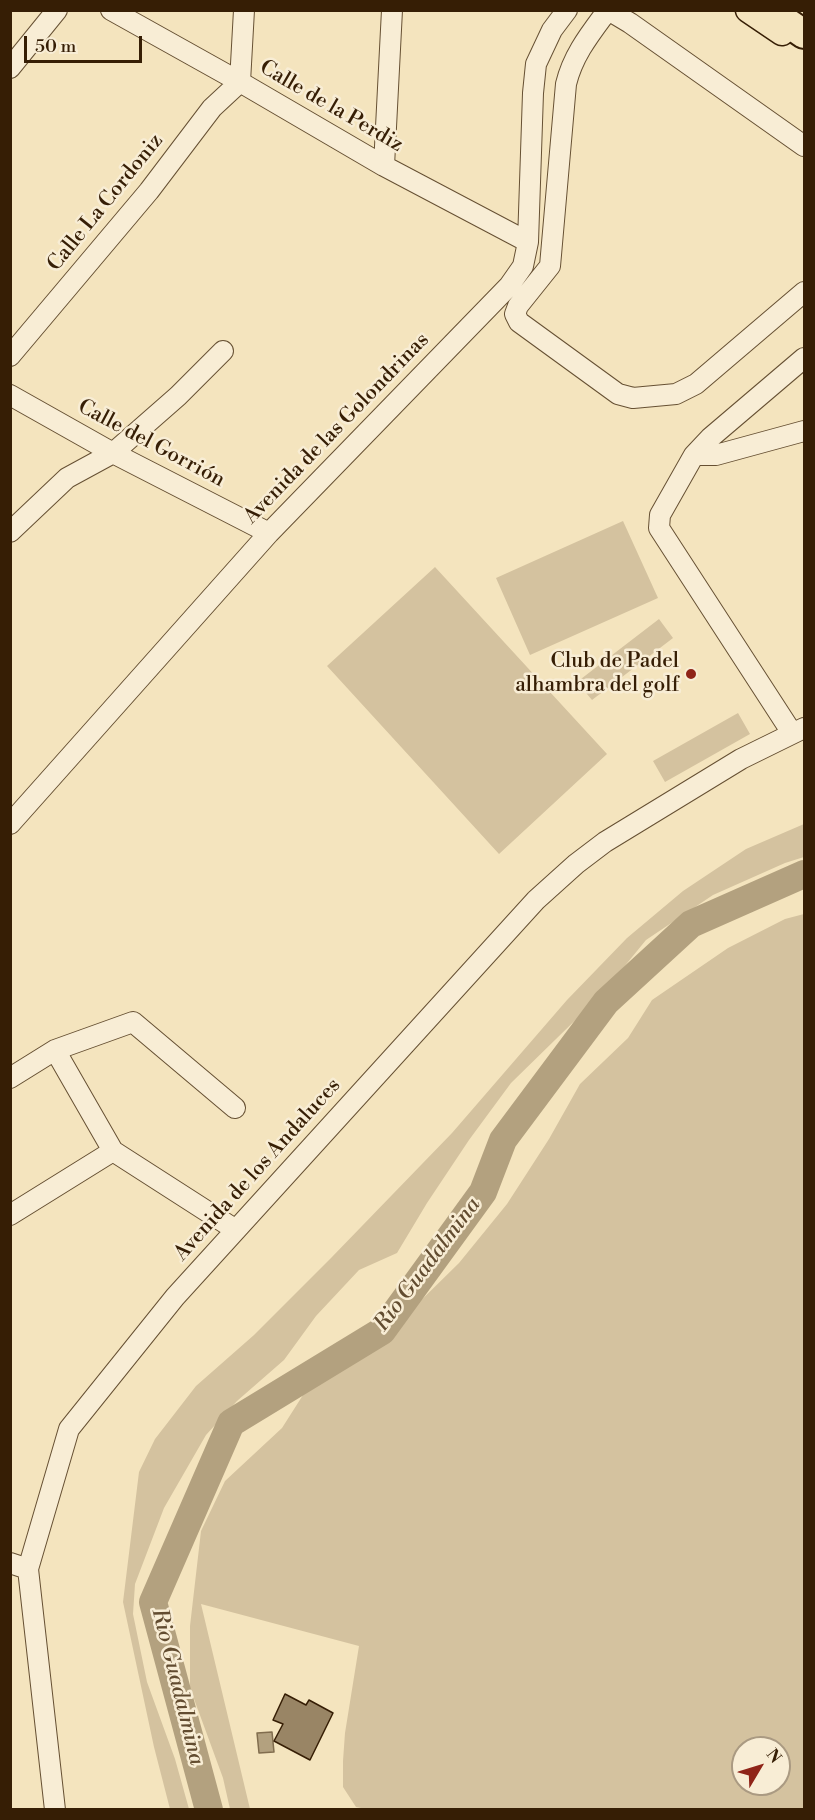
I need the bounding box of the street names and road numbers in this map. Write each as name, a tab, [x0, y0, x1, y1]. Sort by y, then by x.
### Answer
street label: Calle de la Perdiz	[255, 56, 407, 158]
street label: Calle La Cordoniz	[43, 129, 169, 277]
street label: Avenida de las Golondrinas	[239, 328, 435, 530]
street label: Calle del Gorrión	[73, 395, 229, 493]
street label: Avenida de los Andaluces	[169, 1074, 347, 1266]

